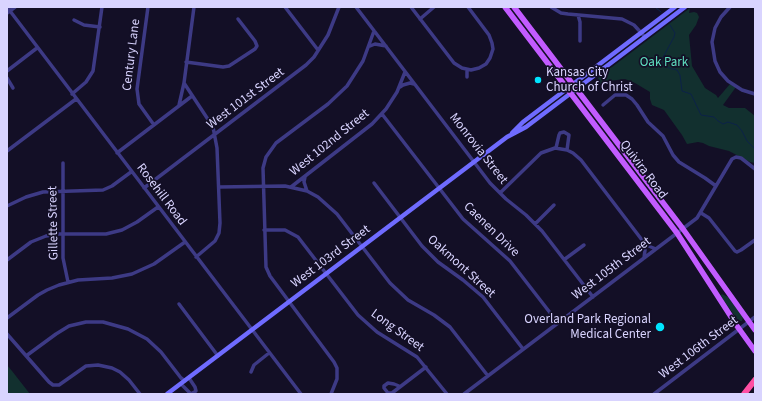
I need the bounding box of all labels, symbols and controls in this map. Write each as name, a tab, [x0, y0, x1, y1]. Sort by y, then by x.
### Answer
street label: Century Lane	[120, 18, 144, 92]
park label: Oak Park	[640, 55, 688, 71]
street label: West 101st Street	[204, 65, 288, 133]
place label: Kansas City Church of Christ	[546, 65, 633, 96]
marker: Kansas City Church of Christ	[533, 75, 543, 85]
street label: West 102nd Street	[287, 106, 373, 180]
street label: Monrovia Street	[445, 110, 511, 188]
street label: Quivira Road	[616, 138, 670, 202]
street label: Rosehill Road	[133, 161, 189, 229]
street label: Gillette Street	[46, 186, 62, 260]
street label: Caenen Drive	[460, 199, 522, 261]
street label: West 103rd Street	[288, 222, 374, 292]
street label: Oakmont Street	[424, 232, 498, 302]
street label: West 105th Street	[569, 234, 655, 304]
street label: Long Street	[367, 306, 427, 356]
place label: Overland Park Regional Medical Center	[524, 312, 651, 343]
street label: West 106th Street	[656, 313, 742, 383]
marker: Overland Park Regional Medical Center	[654, 321, 666, 333]

